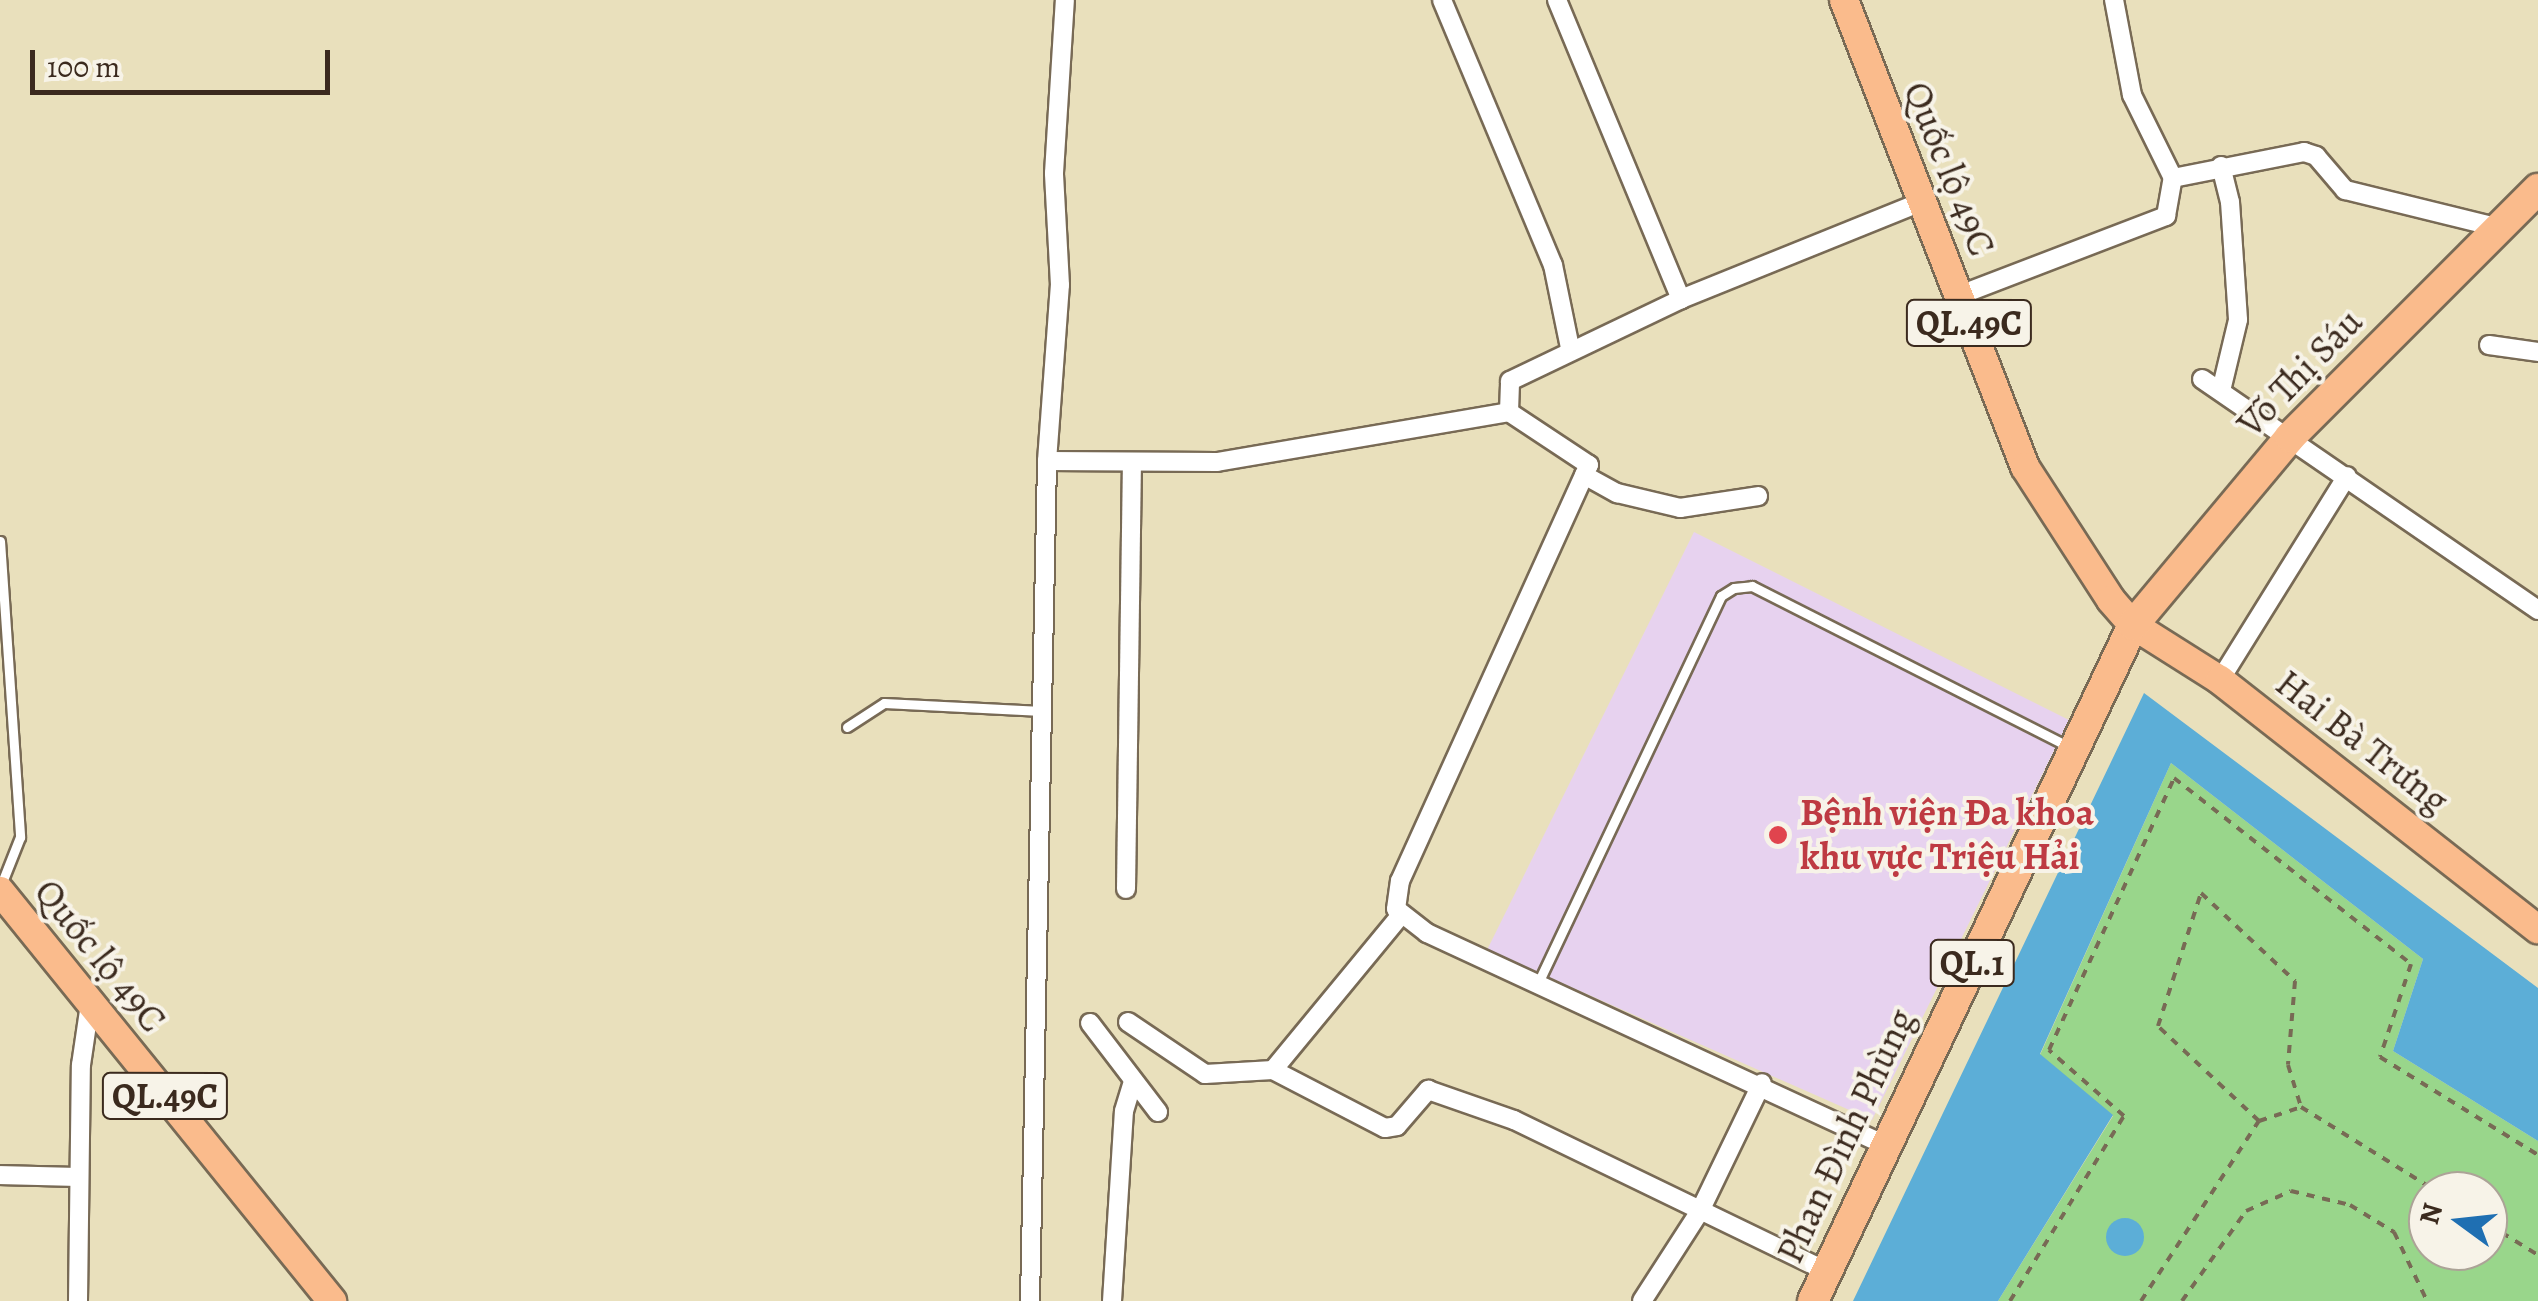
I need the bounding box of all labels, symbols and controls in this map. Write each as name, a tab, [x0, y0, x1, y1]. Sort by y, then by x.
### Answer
scale bar	[35, 30, 335, 92]
text: 100 m	[47, 47, 120, 87]
street label: Quốc lộ 49C	[1893, 75, 2005, 263]
road number: QL.49C	[1904, 293, 2034, 353]
street label: Võ Thị Sáu	[2228, 300, 2372, 446]
street label: Hai Bà Trưng	[2267, 660, 2457, 824]
place label: Bệnh viện Đa khoa khu vực Triệu Hải	[1800, 790, 2094, 879]
marker: Bệnh viện Đa khoa khu vực Triệu Hải	[1765, 822, 1791, 848]
street label: Quốc lộ 49C	[25, 870, 175, 1042]
road number: QL.1	[1930, 933, 2014, 993]
street label: Phan Đình Phùng	[1767, 1002, 1925, 1270]
road number: QL.49C	[100, 1066, 230, 1126]
north arrow	[2408, 1171, 2508, 1271]
text: N	[2410, 1199, 2452, 1229]

